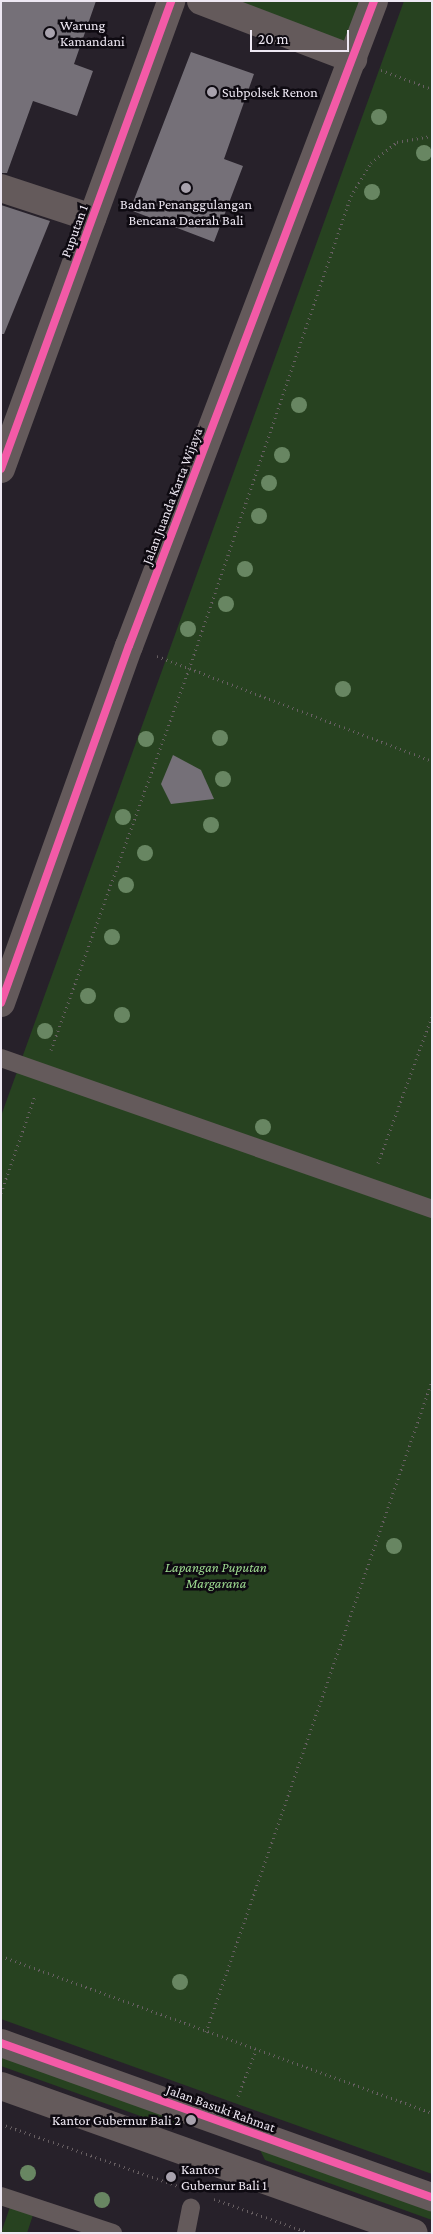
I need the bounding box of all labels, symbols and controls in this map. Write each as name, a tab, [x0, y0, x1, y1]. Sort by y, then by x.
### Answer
place label: Warung Kamandani	[60, 17, 125, 49]
scale bar	[253, 20, 352, 52]
marker: Warung Kamandani	[44, 27, 56, 39]
text: 20 m	[258, 31, 289, 47]
place label: Subpolsek Renon	[222, 84, 318, 100]
marker: Subpolsek Renon	[206, 86, 218, 98]
marker: Badan Penanggulangan Bencana Daerah Bali	[180, 182, 192, 194]
place label: Badan Penanggulangan Bencana Daerah Bali	[120, 196, 252, 228]
street label: Puputan 1	[57, 202, 91, 260]
street label: Jalan Juanda Karta Wijaya	[138, 425, 206, 567]
park label: Lapangan Puputan Margarana	[165, 1559, 267, 1591]
street label: Jalan Basuki Rahmat	[164, 2080, 278, 2136]
place label: Kantor Gubernur Bali 2	[52, 2112, 181, 2128]
marker: Kantor Gubernur Bali 2	[185, 2114, 197, 2126]
place label: Kantor Gubernur Bali 1	[181, 2161, 267, 2194]
marker: Kantor Gubernur Bali 1	[165, 2171, 177, 2183]

